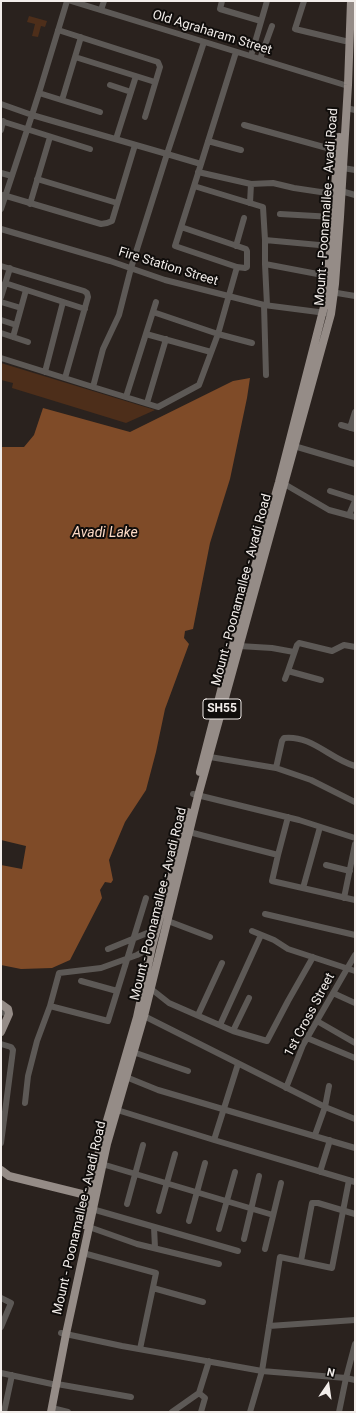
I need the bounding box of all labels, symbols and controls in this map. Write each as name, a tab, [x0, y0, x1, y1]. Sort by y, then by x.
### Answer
street label: Old Agraharam Street	[150, 7, 274, 59]
street label: Mount - Poonamallee - Avadi Road	[312, 108, 342, 306]
street label: Fire Station Street	[116, 244, 220, 290]
street label: Mount - Poonamallee - Avadi Road	[209, 492, 275, 688]
water label: Avadi Lake	[72, 525, 138, 541]
road number: SH55	[203, 699, 241, 719]
street label: Mount - Poonamallee - Avadi Road	[127, 806, 191, 1002]
street label: 1st Cross Street	[281, 970, 339, 1060]
street label: Mount - Poonamallee - Avadi Road	[50, 1120, 110, 1316]
north arrow	[308, 1365, 348, 1405]
text: N	[326, 1366, 336, 1380]

